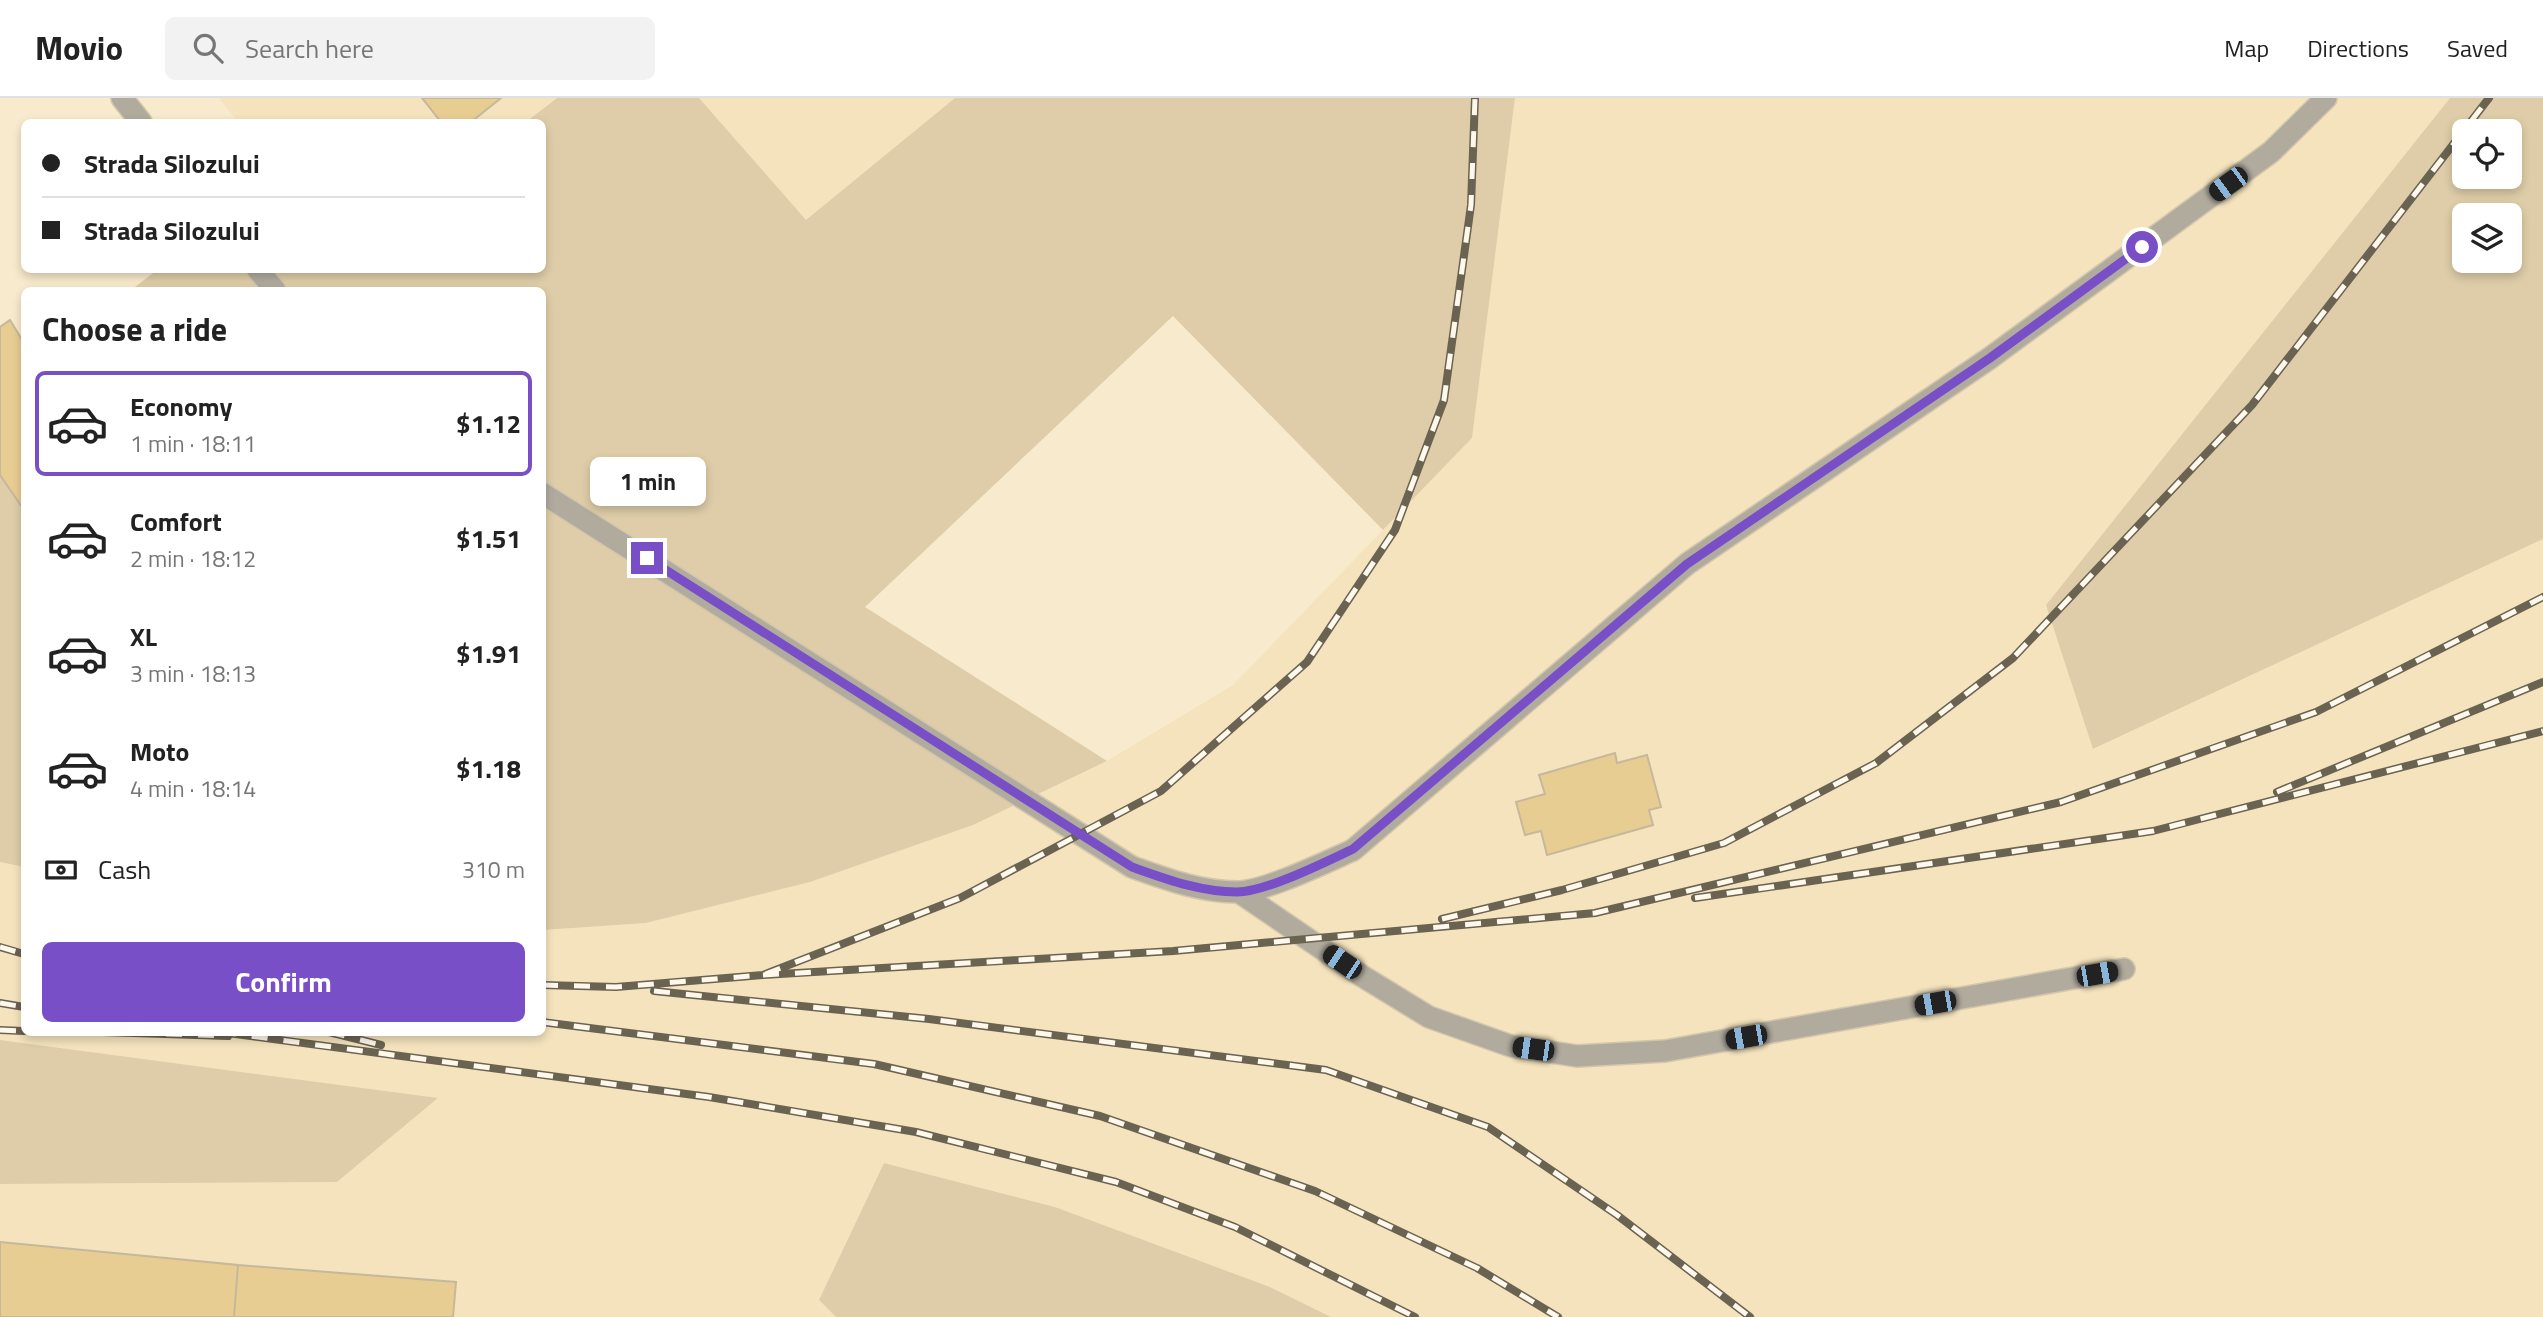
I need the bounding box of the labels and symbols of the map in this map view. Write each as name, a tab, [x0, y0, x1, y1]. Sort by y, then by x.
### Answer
car	[2205, 163, 2252, 205]
route start	[2126, 231, 2158, 263]
callout: 1 min	[589, 456, 705, 505]
route end	[631, 542, 663, 574]
car	[1319, 942, 1366, 982]
car	[2075, 960, 2120, 988]
car	[1913, 989, 1958, 1017]
car	[1724, 1023, 1769, 1051]
car	[1511, 1036, 1556, 1062]

